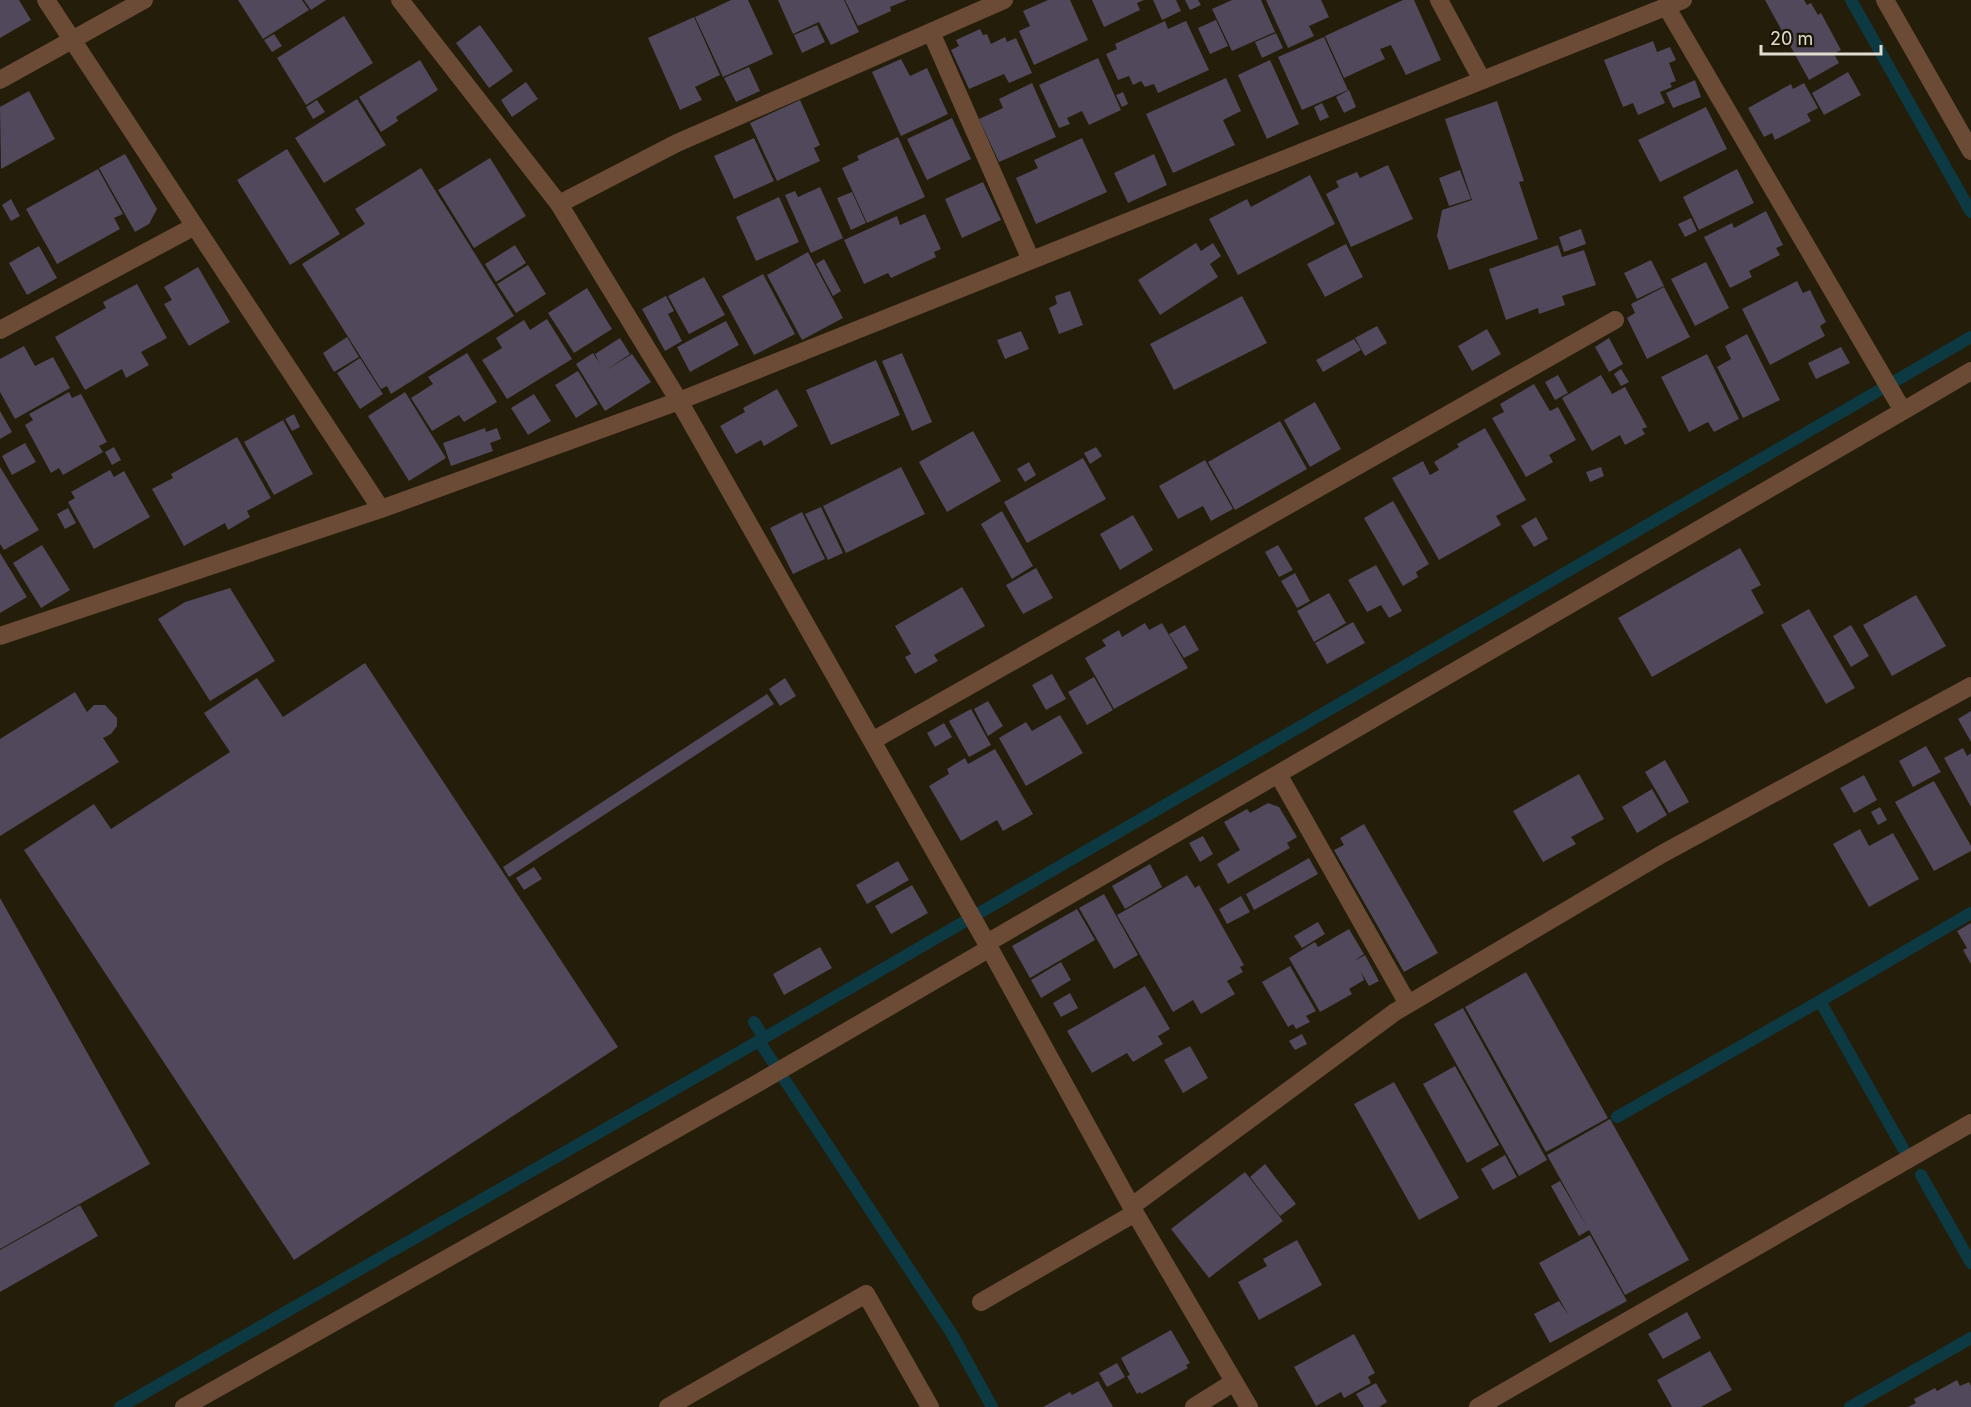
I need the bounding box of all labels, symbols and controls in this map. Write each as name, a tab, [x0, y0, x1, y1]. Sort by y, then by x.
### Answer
scale bar	[1761, 18, 1881, 56]
text: 20 m	[1770, 28, 1813, 49]

